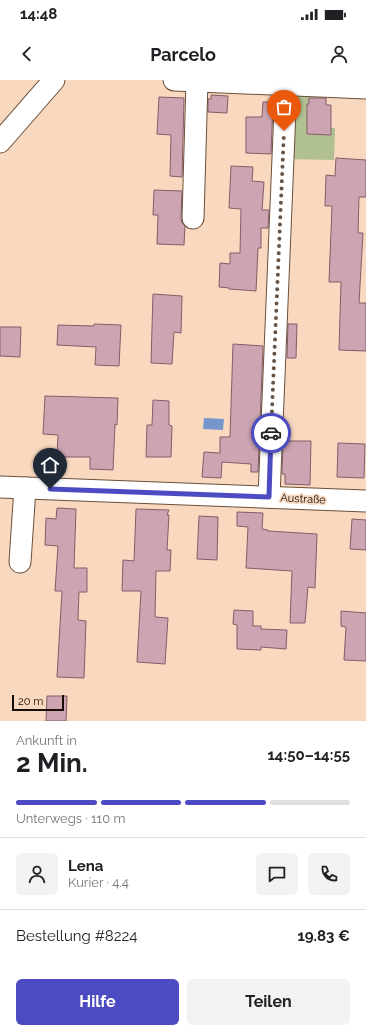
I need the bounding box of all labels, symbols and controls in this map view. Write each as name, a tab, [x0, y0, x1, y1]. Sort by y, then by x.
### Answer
text: 14:48	[20, 5, 57, 23]
icon: back	[16, 43, 38, 65]
icon: person	[328, 43, 350, 65]
text: Parcelo	[150, 44, 216, 65]
pin	[267, 90, 301, 131]
icon: bag	[273, 96, 295, 118]
courier	[251, 413, 291, 453]
icon: car	[260, 422, 282, 444]
pin	[33, 448, 67, 489]
icon: home	[39, 454, 61, 476]
street label: Austraße	[280, 491, 326, 507]
scale bar	[12, 693, 64, 712]
text: 20 m	[18, 695, 43, 708]
text: Ankunft in	[16, 733, 77, 748]
text: 14:50–14:55	[267, 746, 350, 764]
text: 2 Min.	[16, 748, 88, 778]
text: Unterwegs · 110 m	[16, 811, 125, 826]
button: person	[16, 853, 58, 895]
button: chat	[256, 853, 298, 895]
button: phone	[308, 853, 350, 895]
text: Lena	[68, 857, 103, 875]
text: Kurier · 4.4	[68, 875, 129, 890]
text: Bestellung #8224	[16, 927, 138, 945]
text: 19.83 €	[297, 927, 350, 945]
button: Hilfe	[16, 979, 179, 1025]
button: Teilen	[187, 979, 350, 1025]

